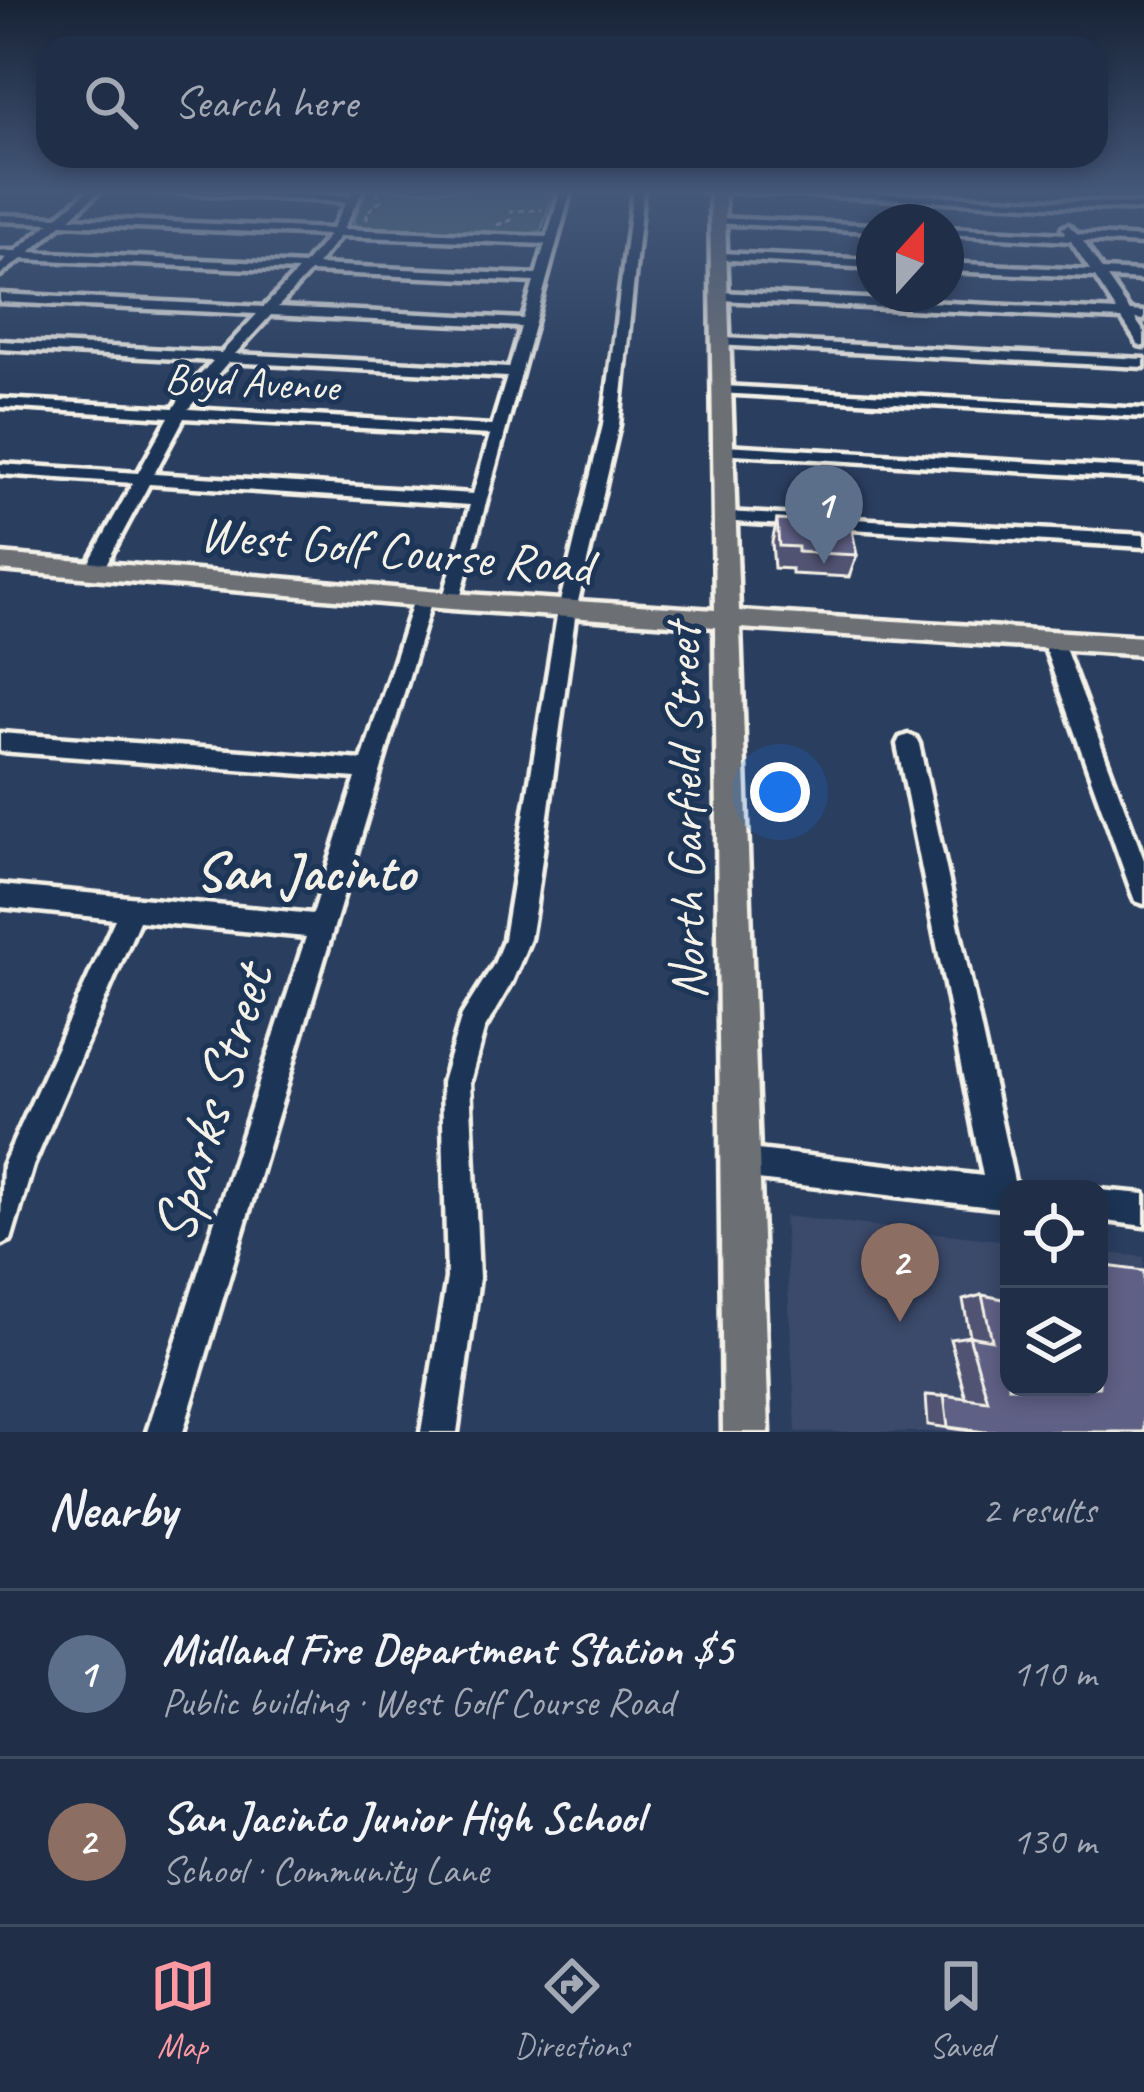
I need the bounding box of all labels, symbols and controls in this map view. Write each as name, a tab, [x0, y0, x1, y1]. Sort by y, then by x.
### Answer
search box	[36, 36, 1108, 168]
icon: search	[78, 69, 144, 135]
text: Search here	[174, 74, 357, 131]
north arrow	[856, 204, 964, 312]
street label: Boyd Avenue	[164, 351, 344, 414]
pin: 1	[785, 465, 863, 564]
street label: West Golf Course Road	[197, 501, 601, 600]
street label: North Garfield Street	[650, 618, 720, 1000]
your location	[750, 762, 810, 822]
district label: San Jacinto	[195, 838, 418, 906]
street label: Sparks Street	[134, 951, 292, 1251]
map controls	[1000, 1180, 1108, 1396]
button: locate	[1000, 1180, 1108, 1288]
pin: 2	[861, 1223, 939, 1322]
button: layers	[1000, 1288, 1108, 1396]
text: Nearby	[48, 1478, 176, 1542]
text: 2 results	[982, 1486, 1096, 1535]
text: Midland Fire Department Station $5	[162, 1621, 733, 1678]
text: 1	[78, 1649, 96, 1698]
text: 110 m	[1012, 1649, 1096, 1698]
text: Public building · West Golf Course Road	[162, 1678, 674, 1727]
text: San Jacinto Junior High School	[162, 1789, 644, 1846]
text: 2	[78, 1817, 96, 1866]
text: 130 m	[1012, 1817, 1096, 1866]
text: School · Community Lane	[162, 1846, 489, 1895]
tab: Map	[150, 1953, 216, 2067]
tab: Directions	[515, 1953, 629, 2067]
tab: Saved	[928, 1953, 994, 2067]

